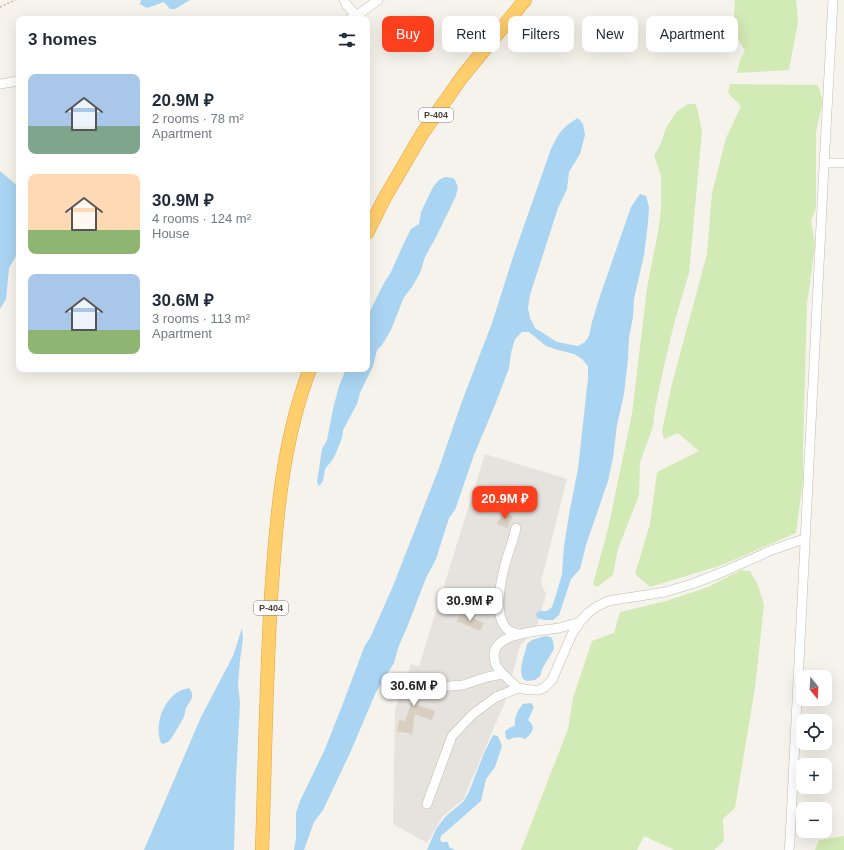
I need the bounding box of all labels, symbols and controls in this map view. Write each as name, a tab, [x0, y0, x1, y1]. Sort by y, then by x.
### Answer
chip: Buy	[382, 16, 434, 52]
chip: Rent	[442, 16, 500, 52]
chip: Filters	[508, 16, 574, 52]
chip: New	[582, 16, 638, 52]
chip: Apartment	[646, 16, 738, 52]
icon: filters	[336, 29, 358, 51]
text: 3 homes	[28, 30, 97, 49]
icon: home	[60, 90, 108, 138]
text: 20.9M ₽	[152, 91, 214, 110]
road number: Р-404	[419, 108, 453, 122]
text: 2 rooms · 78 m²	[152, 111, 244, 126]
text: Apartment	[152, 126, 212, 141]
icon: home	[60, 190, 108, 238]
text: 30.9M ₽	[152, 191, 214, 210]
text: 4 rooms · 124 m²	[152, 211, 251, 226]
text: House	[152, 226, 190, 241]
icon: home	[60, 290, 108, 338]
text: 30.6M ₽	[152, 291, 214, 310]
text: 3 rooms · 113 m²	[152, 311, 250, 326]
text: Apartment	[152, 326, 212, 341]
pin: 20.9M ₽	[468, 486, 542, 520]
text: 20.9M ₽	[481, 491, 529, 506]
pin: 30.9M ₽	[433, 588, 507, 622]
text: 30.9M ₽	[446, 593, 494, 608]
road number: Р-404	[254, 601, 288, 615]
north arrow	[796, 670, 832, 706]
map controls	[796, 670, 832, 838]
pin: 30.6M ₽	[377, 673, 451, 707]
text: 30.6M ₽	[390, 678, 438, 693]
button: locate	[796, 714, 832, 750]
button: +	[796, 758, 832, 794]
button: −	[796, 802, 832, 838]

